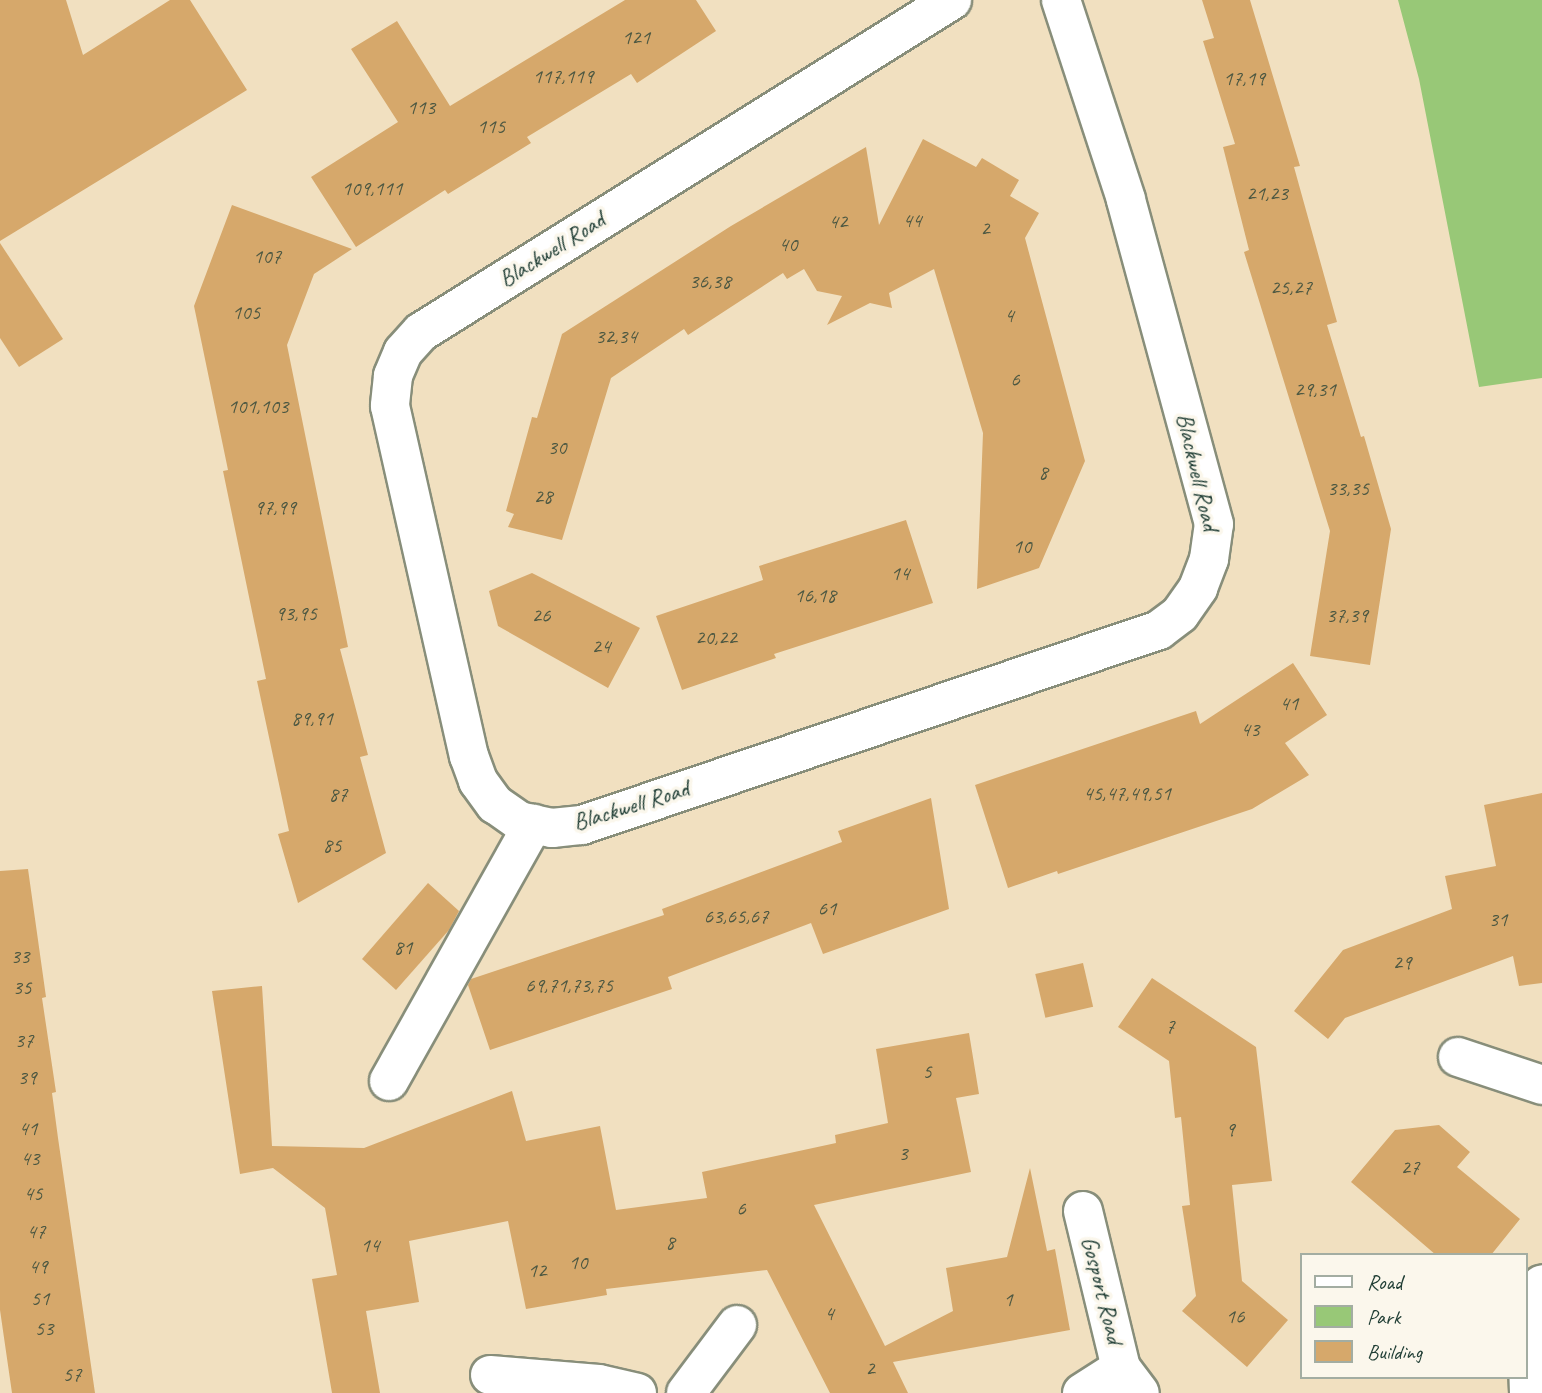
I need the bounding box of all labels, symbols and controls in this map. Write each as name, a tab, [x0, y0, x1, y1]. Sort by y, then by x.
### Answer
house number: 121	[622, 24, 650, 50]
house number: 117,119	[533, 63, 593, 89]
house number: 17,19	[1223, 65, 1265, 91]
house number: 113	[407, 94, 435, 120]
house number: 115	[477, 113, 505, 139]
house number: 109,111	[342, 175, 402, 201]
house number: 21,23	[1246, 180, 1288, 206]
street label: Blackwell Road	[494, 206, 610, 294]
house number: 44	[903, 207, 921, 233]
house number: 42	[829, 208, 847, 234]
house number: 2	[980, 215, 990, 241]
house number: 40	[779, 231, 797, 257]
house number: 107	[253, 243, 281, 269]
house number: 36,38	[689, 268, 731, 294]
house number: 25,27	[1270, 274, 1312, 300]
house number: 105	[232, 299, 260, 325]
house number: 4	[1004, 302, 1014, 328]
house number: 32,34	[595, 323, 637, 349]
house number: 6	[1010, 366, 1020, 392]
house number: 29,31	[1294, 376, 1336, 402]
house number: 101,103	[228, 393, 288, 419]
street label: Blackwell Road	[1170, 411, 1224, 533]
house number: 30	[548, 434, 566, 460]
house number: 8	[1038, 459, 1048, 485]
house number: 33,35	[1327, 475, 1369, 501]
house number: 28	[534, 483, 552, 509]
house number: 97,99	[254, 494, 296, 520]
house number: 10	[1013, 533, 1031, 559]
house number: 14	[891, 560, 909, 586]
house number: 16,18	[794, 582, 836, 608]
house number: 93,95	[275, 600, 317, 626]
house number: 26	[532, 602, 550, 628]
house number: 37,39	[1326, 602, 1368, 628]
house number: 20,22	[695, 624, 737, 650]
house number: 24	[592, 633, 610, 659]
house number: 41	[1280, 690, 1298, 716]
house number: 89,91	[291, 705, 333, 731]
house number: 43	[1241, 716, 1259, 742]
street label: Blackwell Road	[570, 775, 692, 837]
house number: 45,47,49,51	[1083, 780, 1171, 806]
house number: 87	[329, 781, 347, 807]
house number: 85	[323, 832, 341, 858]
house number: 61	[818, 895, 836, 921]
house number: 63,65,67	[703, 903, 769, 929]
house number: 31	[1489, 906, 1507, 932]
house number: 81	[394, 934, 412, 960]
house number: 33	[11, 943, 29, 969]
house number: 29	[1393, 949, 1411, 975]
house number: 69,71,73,75	[525, 972, 613, 998]
house number: 35	[13, 974, 31, 1000]
house number: 7	[1165, 1013, 1175, 1039]
house number: 37	[15, 1027, 33, 1053]
house number: 5	[922, 1058, 932, 1084]
house number: 39	[18, 1064, 36, 1090]
house number: 41	[19, 1115, 37, 1141]
house number: 9	[1225, 1116, 1235, 1142]
house number: 3	[898, 1140, 908, 1166]
house number: 43	[21, 1145, 39, 1171]
house number: 27	[1401, 1154, 1419, 1180]
house number: 45	[24, 1180, 42, 1206]
house number: 6	[736, 1195, 746, 1221]
house number: 47	[27, 1218, 45, 1244]
house number: 8	[665, 1229, 675, 1255]
house number: 14	[361, 1232, 379, 1258]
street label: Gosport Road	[1075, 1234, 1129, 1346]
house number: 10	[569, 1249, 587, 1275]
house number: 49	[29, 1253, 47, 1279]
legend	[1300, 1253, 1528, 1379]
house number: 12	[528, 1257, 546, 1283]
text: Road	[1367, 1269, 1402, 1295]
house number: 51	[31, 1285, 49, 1311]
house number: 1	[1003, 1286, 1013, 1312]
house number: 4	[824, 1300, 834, 1326]
house number: 16	[1226, 1303, 1244, 1329]
text: Park	[1367, 1304, 1400, 1330]
house number: 53	[35, 1315, 53, 1341]
text: Building	[1367, 1339, 1422, 1365]
house number: 2	[865, 1355, 875, 1381]
house number: 57	[63, 1361, 81, 1387]

